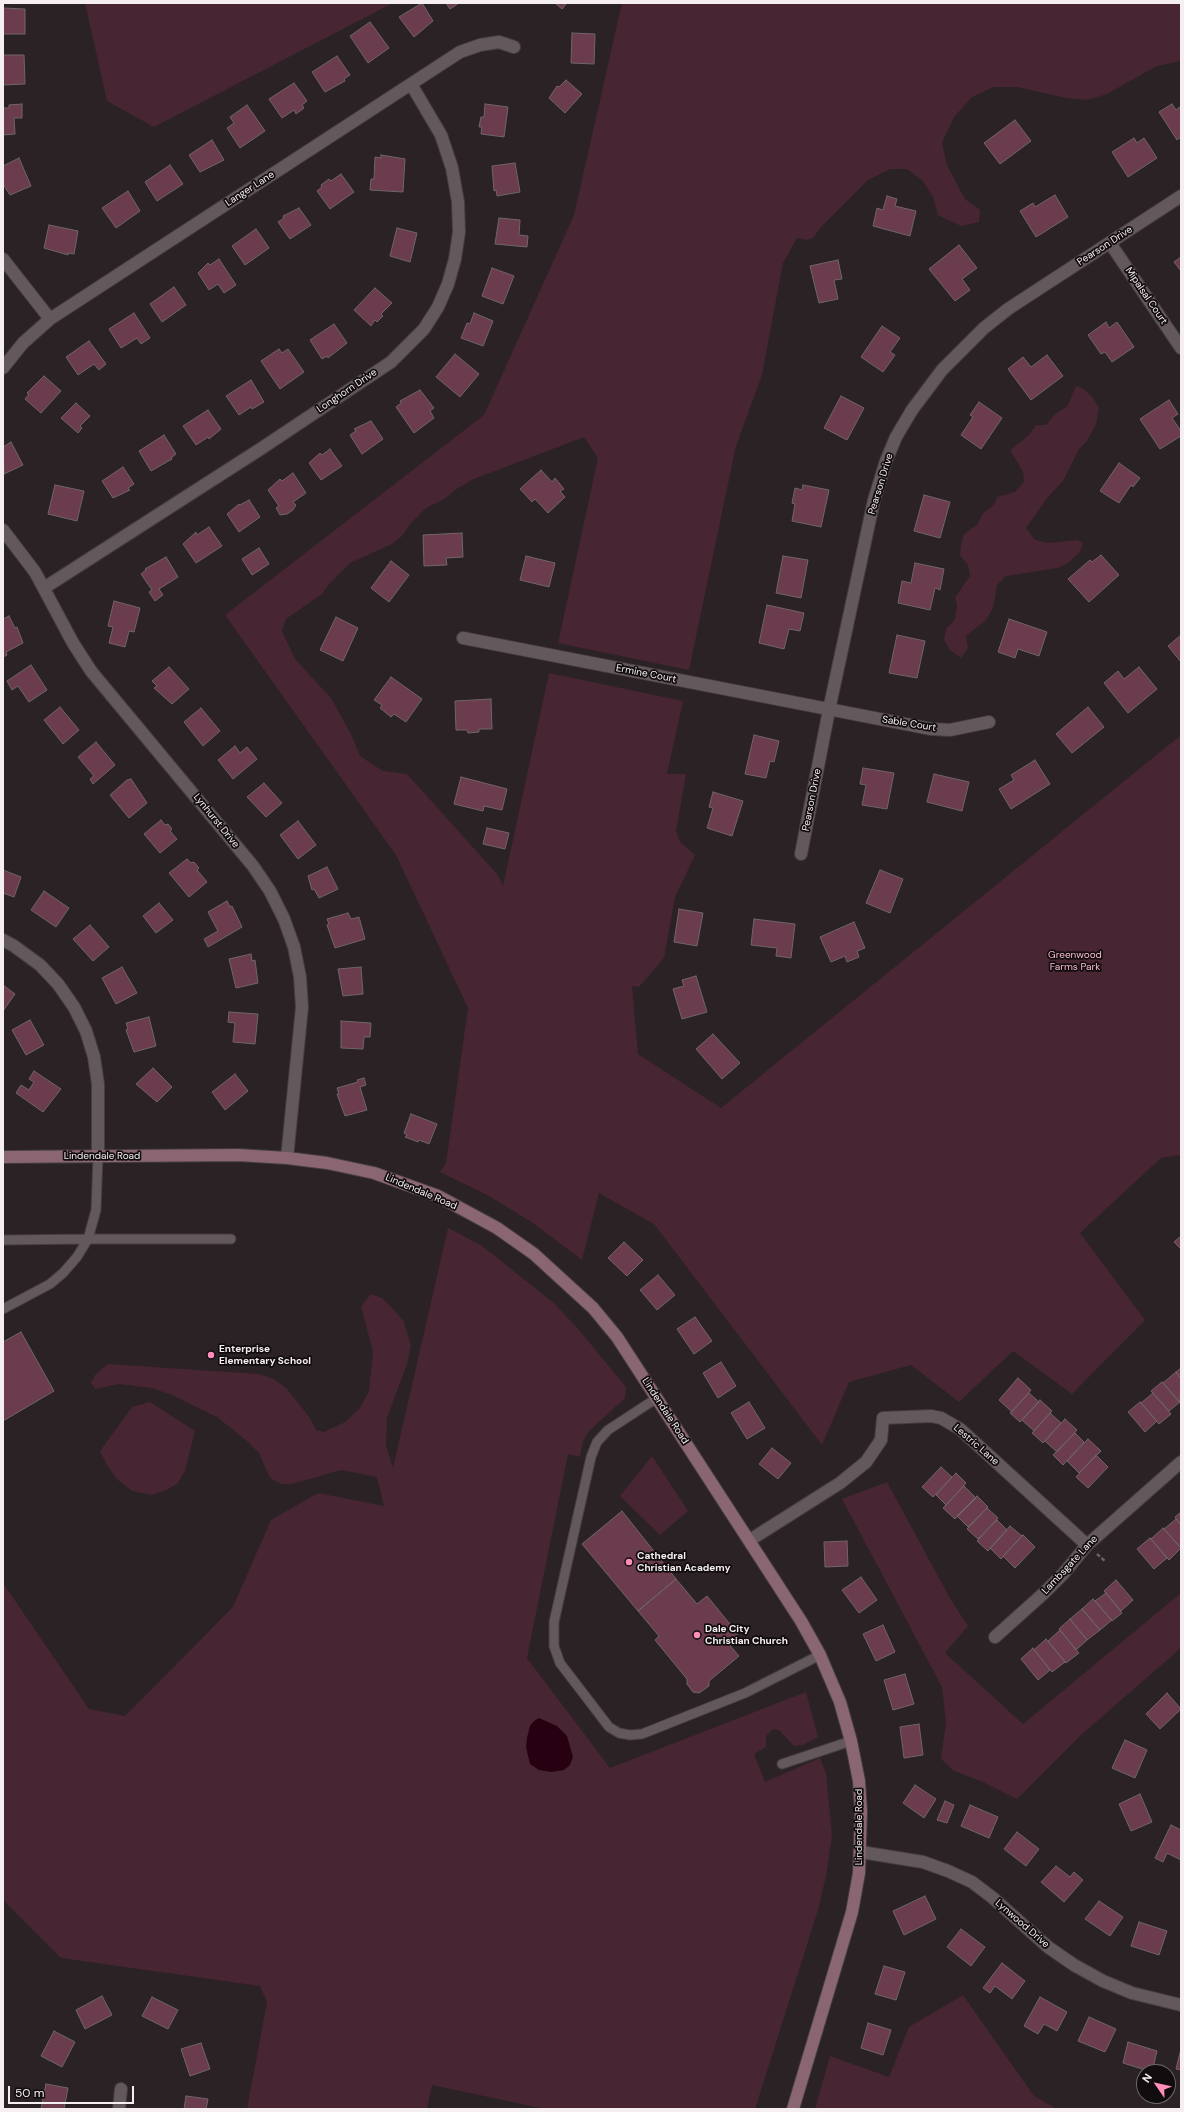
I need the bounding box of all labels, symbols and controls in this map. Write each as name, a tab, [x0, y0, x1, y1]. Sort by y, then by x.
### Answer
street label: Langer Lane	[223, 169, 277, 209]
street label: Pearson Drive	[1075, 224, 1135, 268]
street label: Mipalsal Court	[1122, 265, 1170, 327]
street label: Longhorn Drive	[315, 367, 379, 415]
street label: Pearson Drive	[866, 452, 896, 516]
street label: Ermine Court	[615, 662, 677, 686]
street label: Sable Court	[881, 714, 937, 734]
street label: Pearson Drive	[800, 768, 824, 832]
street label: Lynhurst Drive	[191, 792, 241, 850]
park label: Greenwood Farms Park	[1048, 949, 1102, 972]
street label: Lindendale Road	[64, 1150, 140, 1162]
street label: Lindendale Road	[383, 1172, 459, 1212]
place label: Enterprise Elementary School	[219, 1343, 311, 1366]
marker: Enterprise Elementary School	[206, 1350, 216, 1360]
street label: Lindendale Road	[639, 1376, 691, 1446]
street label: Lestric Lane	[951, 1422, 1001, 1468]
street label: Lambsgate Lane	[1040, 1533, 1100, 1597]
place label: Cathedral Christian Academy	[637, 1550, 731, 1574]
marker: Cathedral Christian Academy	[624, 1557, 634, 1567]
place label: Dale City Christian Church	[705, 1623, 788, 1646]
marker: Dale City Christian Church	[692, 1630, 702, 1640]
street label: Lindendale Road	[853, 1789, 865, 1865]
street label: Lynwood Drive	[992, 1897, 1052, 1951]
north arrow	[1136, 2064, 1176, 2104]
text: N	[1139, 2071, 1155, 2085]
scale bar	[10, 2078, 136, 2104]
text: 50 m	[15, 2085, 44, 2101]

